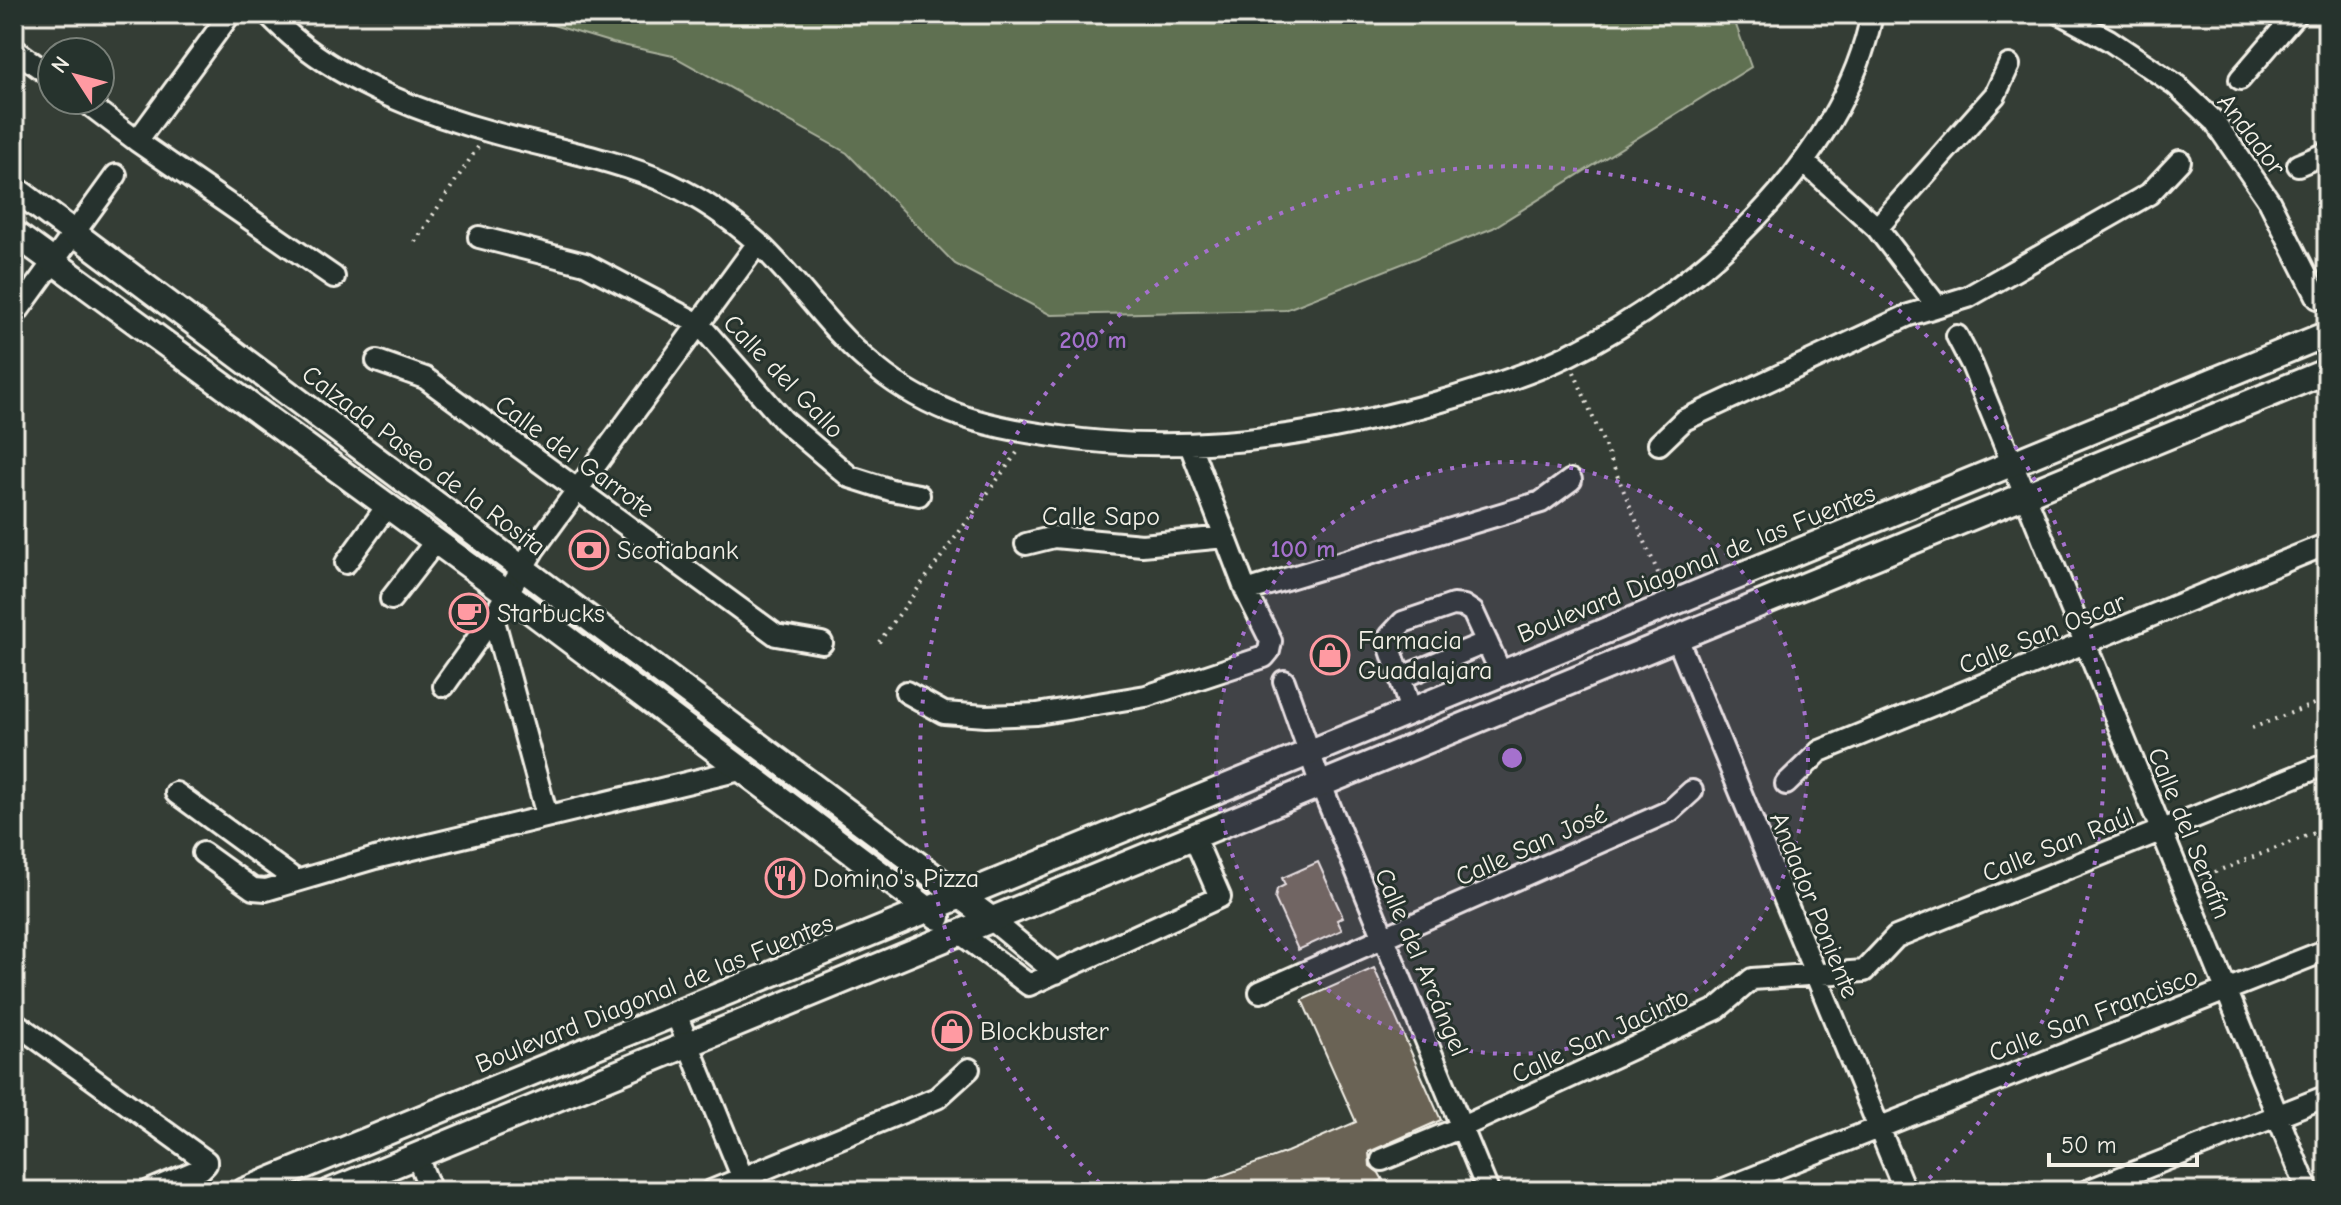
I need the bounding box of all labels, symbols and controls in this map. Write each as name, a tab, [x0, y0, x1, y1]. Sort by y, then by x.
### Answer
north arrow	[36, 36, 116, 116]
text: N	[46, 51, 75, 78]
street label: Andador	[2211, 88, 2292, 182]
street label: Calle del Gallo	[717, 308, 850, 445]
text: 200 m	[1059, 326, 1127, 354]
street label: Calzada Paseo de la Rosita	[296, 359, 551, 562]
street label: Calle del Garrote	[489, 389, 660, 525]
street label: Boulevard Diagonal de las Fuentes	[1513, 478, 1880, 650]
street label: Calle Sapo	[1042, 502, 1160, 532]
bank icon: Scotiabank	[568, 529, 610, 571]
text: 100 m	[1271, 535, 1335, 563]
place label: Scotiabank	[617, 536, 739, 566]
street label: Calle San Oscar	[1955, 587, 2131, 681]
cafe icon: Starbucks	[448, 592, 490, 634]
place label: Starbucks	[497, 599, 605, 629]
place label: Farmacia Guadalajara	[1358, 626, 1492, 686]
shop icon: Farmacia Guadalajara	[1309, 634, 1351, 676]
street label: Calle del Serafín	[2141, 743, 2237, 923]
centre of rings	[1498, 744, 1526, 772]
street label: Calle San José	[1451, 799, 1612, 893]
street label: Calle San Raúl	[1978, 801, 2139, 889]
street label: Andador Poniente	[1763, 808, 1865, 1003]
restaurant icon: Domino's Pizza	[764, 857, 806, 899]
place label: Domino's Pizza	[813, 864, 979, 894]
street label: Calle del Arcángel	[1368, 864, 1474, 1061]
street label: Boulevard Diagonal de las Fuentes	[471, 908, 838, 1080]
street label: Calle San Francisco	[1985, 961, 2202, 1069]
street label: Calle San Jacinto	[1507, 982, 1694, 1090]
shop icon: Blockbuster	[931, 1010, 973, 1052]
place label: Blockbuster	[980, 1017, 1109, 1047]
scale bar	[2049, 1117, 2197, 1167]
text: 50 m	[2061, 1131, 2117, 1159]

